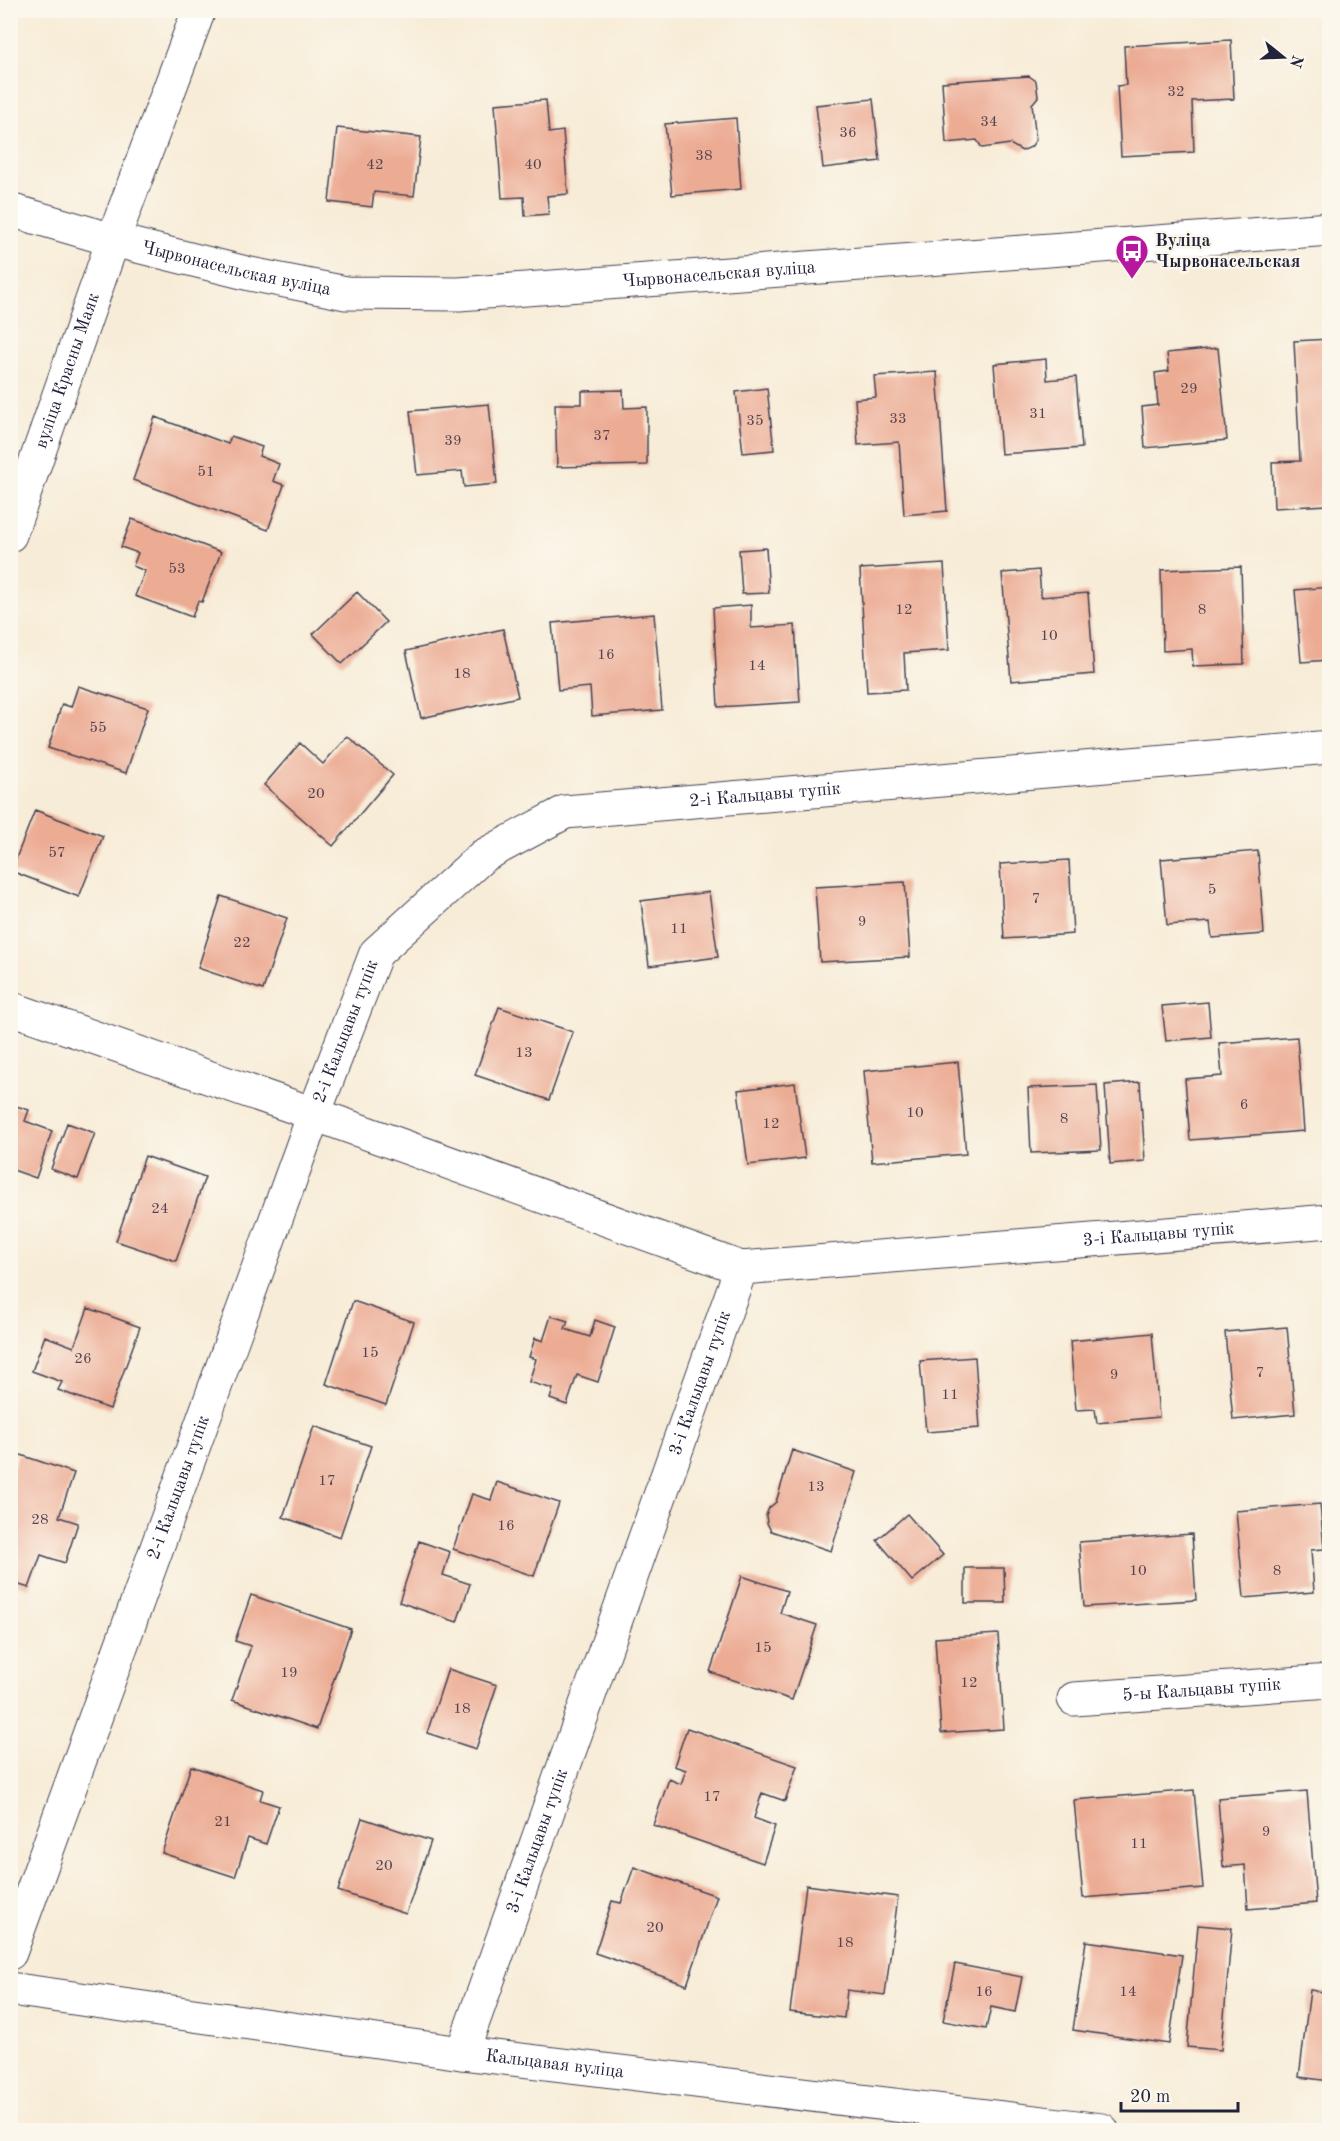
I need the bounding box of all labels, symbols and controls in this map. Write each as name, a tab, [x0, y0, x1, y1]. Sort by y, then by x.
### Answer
north arrow	[1253, 27, 1313, 87]
text: N	[1286, 53, 1305, 70]
house number: 32	[1167, 85, 1185, 100]
house number: 34	[980, 115, 998, 130]
house number: 36	[839, 126, 857, 141]
house number: 38	[695, 149, 713, 164]
house number: 42	[366, 158, 384, 173]
house number: 40	[524, 158, 542, 173]
place label: Вуліца Чырвонасельская	[1155, 232, 1300, 271]
bus stop icon: Вуліца Чырвонасельская	[1114, 233, 1150, 280]
street label: Чырвонасельская вуліца	[140, 238, 333, 299]
street label: Чырвонасельская вуліца	[622, 258, 816, 291]
street label: вуліца Красны Маяк	[32, 291, 103, 451]
house number: 29	[1180, 382, 1198, 397]
house number: 31	[1029, 407, 1047, 422]
house number: 33	[889, 412, 907, 427]
house number: 35	[746, 414, 764, 429]
house number: 37	[593, 429, 611, 444]
house number: 39	[444, 434, 462, 449]
house number: 51	[197, 465, 215, 480]
house number: 53	[168, 562, 186, 577]
house number: 12	[895, 603, 913, 618]
house number: 8	[1198, 603, 1206, 618]
house number: 10	[1040, 629, 1058, 644]
house number: 16	[597, 648, 615, 663]
house number: 14	[748, 659, 766, 674]
house number: 18	[453, 667, 471, 682]
house number: 55	[89, 721, 107, 736]
street label: 2-і Кальцавы тупік	[689, 780, 841, 810]
house number: 20	[307, 787, 325, 802]
house number: 57	[48, 846, 66, 861]
house number: 5	[1208, 883, 1216, 898]
house number: 7	[1032, 892, 1040, 907]
house number: 9	[858, 915, 866, 930]
house number: 11	[670, 922, 688, 937]
house number: 22	[233, 936, 251, 951]
street label: 2-і Кальцавы тупік	[310, 957, 382, 1105]
house number: 13	[515, 1046, 533, 1061]
house number: 6	[1240, 1098, 1248, 1113]
house number: 10	[906, 1106, 924, 1121]
house number: 8	[1060, 1112, 1068, 1127]
house number: 12	[762, 1117, 780, 1132]
house number: 24	[151, 1202, 169, 1217]
street label: 3-і Кальцавы тупік	[1082, 1220, 1235, 1250]
street label: 3-і Кальцавы тупік	[666, 1309, 734, 1458]
house number: 15	[361, 1346, 379, 1361]
house number: 26	[74, 1352, 92, 1367]
house number: 7	[1256, 1366, 1264, 1381]
house number: 9	[1110, 1368, 1118, 1383]
house number: 11	[941, 1388, 959, 1403]
street label: 2-і Кальцавы тупік	[144, 1413, 213, 1562]
house number: 17	[318, 1474, 336, 1489]
house number: 13	[807, 1480, 825, 1495]
house number: 28	[31, 1513, 49, 1528]
house number: 16	[497, 1519, 515, 1534]
house number: 10	[1129, 1564, 1147, 1579]
house number: 8	[1273, 1564, 1281, 1579]
house number: 15	[754, 1641, 772, 1656]
house number: 19	[280, 1666, 298, 1681]
street label: 5-ы Кальцавы тупік	[1122, 1675, 1282, 1705]
house number: 12	[960, 1676, 978, 1691]
house number: 18	[453, 1702, 471, 1717]
street label: 3-і Кальцавы тупік	[503, 1766, 571, 1916]
house number: 17	[703, 1790, 721, 1805]
house number: 21	[214, 1815, 232, 1830]
house number: 9	[1262, 1825, 1270, 1840]
house number: 11	[1130, 1837, 1148, 1852]
house number: 20	[375, 1859, 393, 1874]
house number: 20	[646, 1921, 664, 1936]
house number: 18	[836, 1936, 854, 1951]
house number: 16	[975, 1985, 993, 2000]
house number: 14	[1119, 1985, 1137, 2000]
street label: Кальцавая вуліца	[485, 2047, 625, 2081]
scale bar	[1121, 2075, 1238, 2113]
text: 20 m	[1130, 2088, 1170, 2106]

